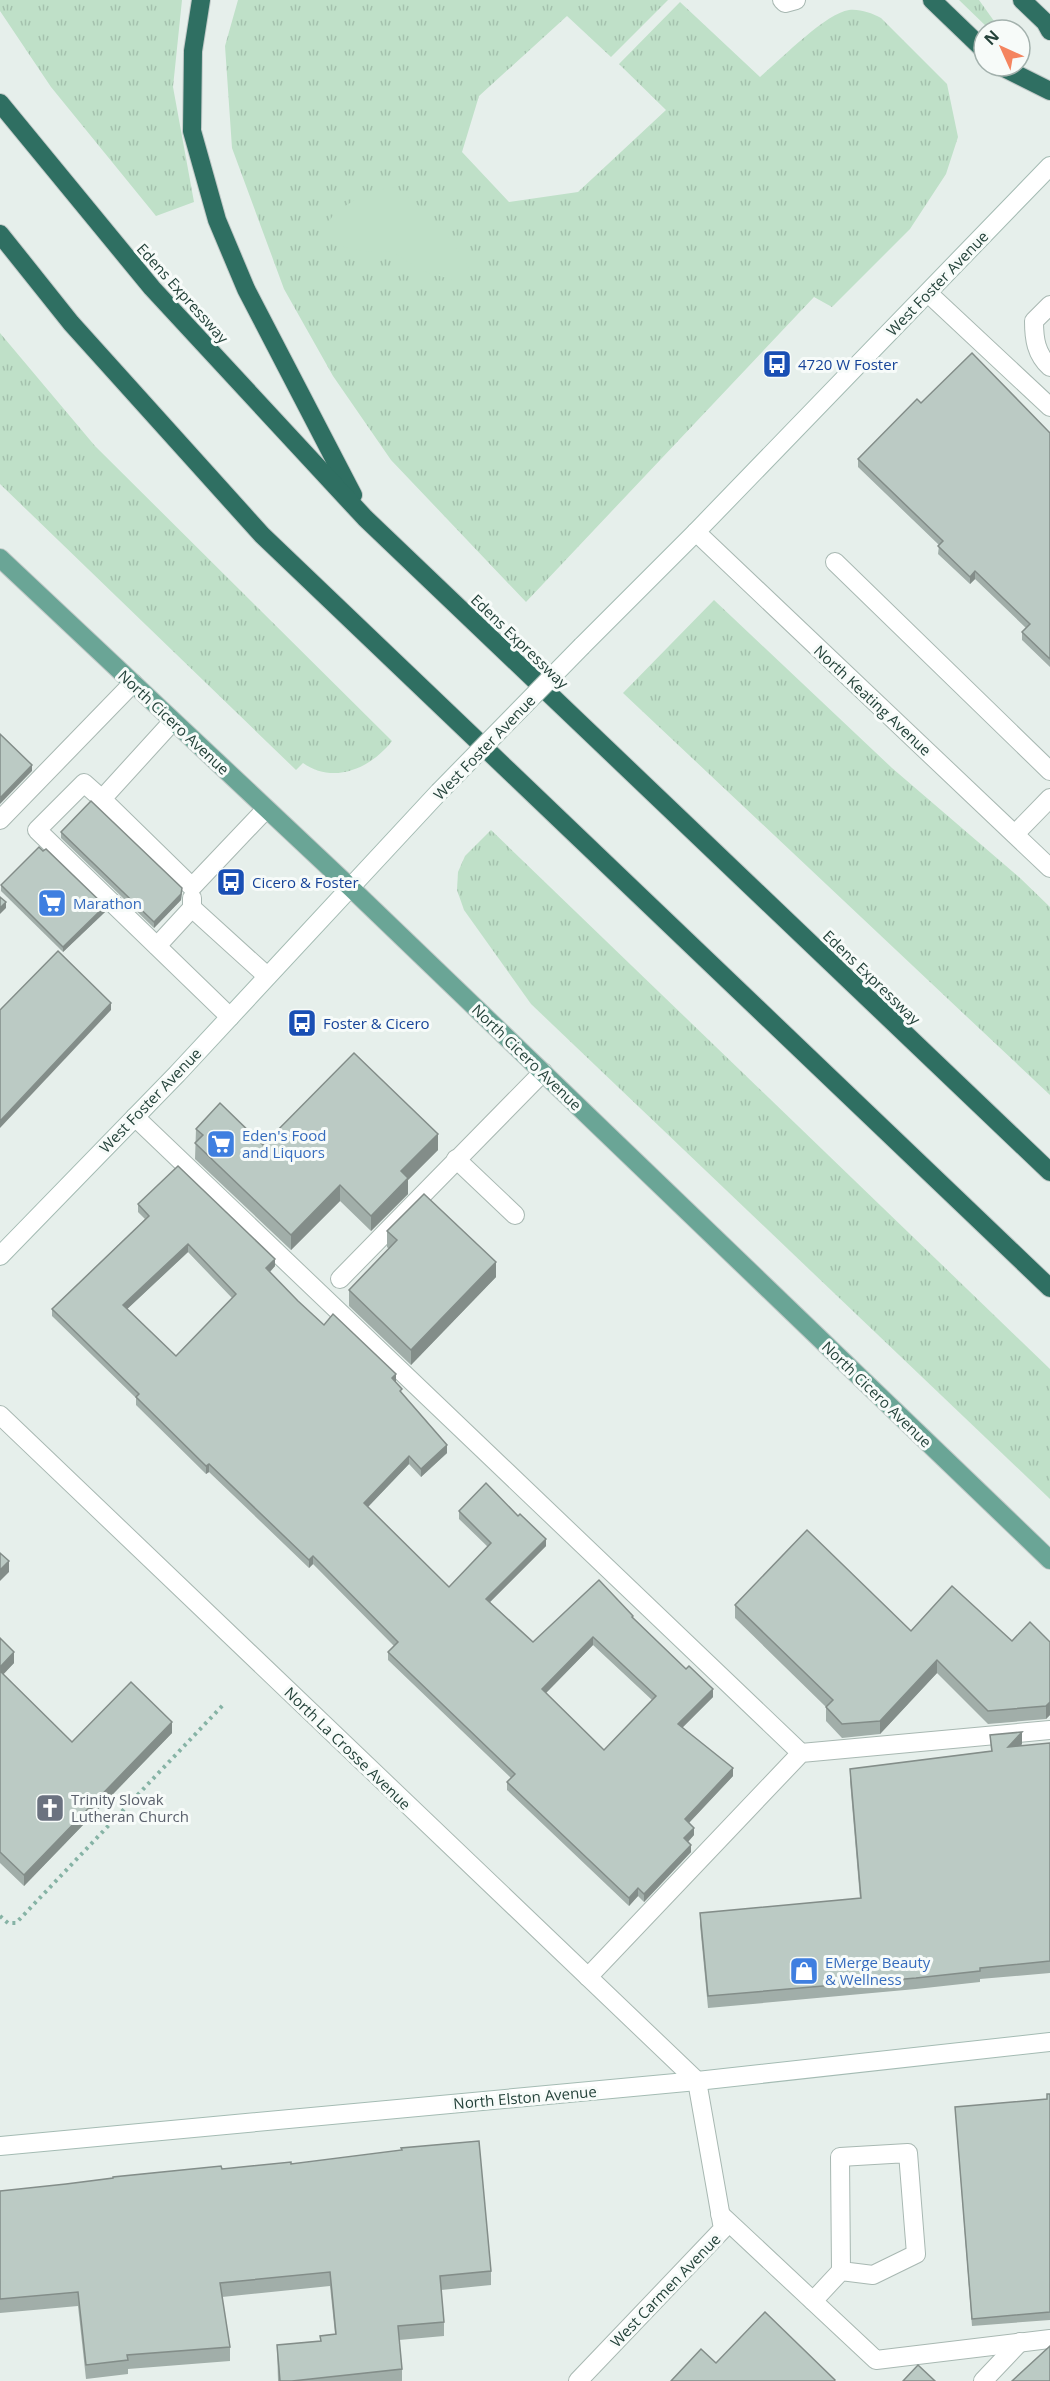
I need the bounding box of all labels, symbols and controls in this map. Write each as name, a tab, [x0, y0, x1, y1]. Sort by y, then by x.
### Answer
north arrow	[972, 18, 1032, 78]
text: N	[979, 25, 1004, 50]
street label: West Foster Avenue	[882, 226, 992, 340]
street label: Edens Expressway	[133, 239, 234, 348]
bus stop icon: 4720 W Foster	[761, 348, 793, 380]
place label: 4720 W Foster	[798, 354, 898, 374]
street label: Edens Expressway	[467, 589, 573, 693]
street label: North Keating Avenue	[810, 640, 936, 760]
street label: North Cicero Avenue	[114, 665, 234, 779]
street label: West Foster Avenue	[429, 690, 539, 804]
bus stop icon: Cicero & Foster	[215, 866, 247, 898]
place label: Cicero & Foster	[252, 872, 359, 892]
supermarket icon: Marathon	[36, 887, 68, 919]
place label: Marathon	[73, 893, 142, 913]
street label: Edens Expressway	[819, 925, 925, 1029]
street label: North Cicero Avenue	[468, 999, 586, 1115]
bus stop icon: Foster & Cicero	[286, 1007, 318, 1039]
place label: Foster & Cicero	[323, 1013, 430, 1033]
street label: West Foster Avenue	[95, 1043, 205, 1157]
place label: Eden's Food and Liquors	[242, 1125, 326, 1162]
supermarket icon: Eden's Food and Liquors	[205, 1128, 237, 1160]
street label: North Cicero Avenue	[818, 1336, 936, 1452]
street label: North La Crosse Avenue	[280, 1682, 416, 1814]
place label: Trinity Slovak Lutheran Church	[71, 1789, 189, 1826]
church icon: Trinity Slovak Lutheran Church	[34, 1792, 66, 1824]
place label: EMerge Beauty & Wellness	[825, 1952, 931, 1989]
shop icon: EMerge Beauty & Wellness	[788, 1955, 820, 1987]
street label: North Elston Avenue	[452, 2081, 598, 2113]
street label: West Carmen Avenue	[606, 2229, 724, 2351]

